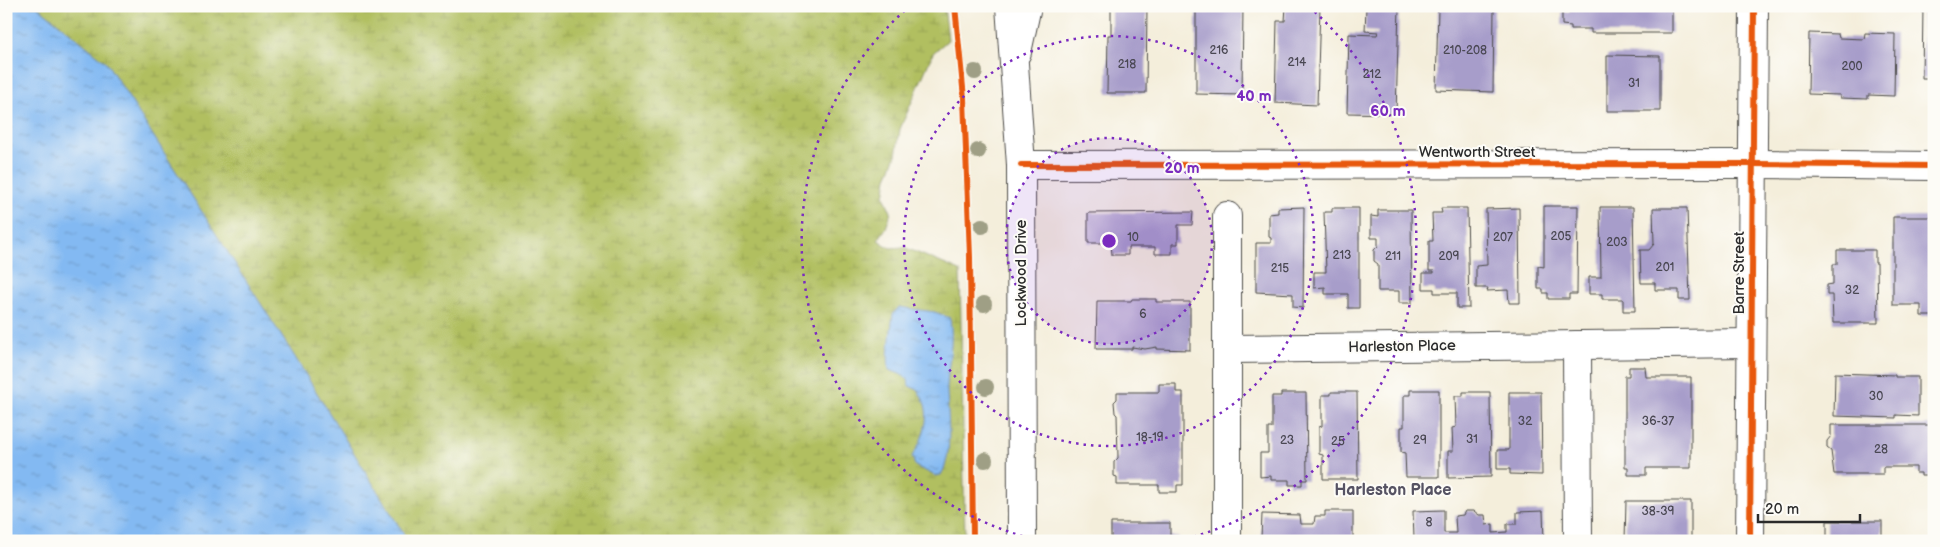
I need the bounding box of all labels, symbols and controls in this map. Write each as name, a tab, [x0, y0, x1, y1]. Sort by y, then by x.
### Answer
house number: 216	[1210, 43, 1228, 58]
house number: 210-208	[1443, 43, 1487, 58]
house number: 214	[1288, 55, 1307, 70]
house number: 218	[1118, 57, 1136, 72]
house number: 200	[1841, 59, 1863, 74]
house number: 212	[1363, 67, 1381, 82]
house number: 31	[1628, 76, 1640, 91]
text: 40 m	[1236, 87, 1272, 106]
text: 60 m	[1370, 102, 1406, 121]
street label: Wentworth Street	[1419, 143, 1536, 162]
text: 20 m	[1165, 159, 1200, 178]
street label: Lockwood Drive	[1012, 219, 1031, 326]
house number: 205	[1550, 229, 1572, 244]
house number: 10	[1127, 230, 1139, 245]
house number: 207	[1493, 230, 1513, 245]
street label: Barre Street	[1730, 231, 1749, 315]
centre of rings	[1100, 232, 1118, 250]
house number: 203	[1606, 235, 1628, 250]
house number: 213	[1333, 248, 1351, 263]
house number: 211	[1385, 249, 1401, 264]
house number: 209	[1438, 249, 1460, 264]
house number: 201	[1656, 260, 1674, 275]
house number: 215	[1271, 261, 1289, 276]
house number: 32	[1845, 283, 1859, 298]
house number: 6	[1139, 307, 1147, 322]
street label: Harleston Place	[1348, 336, 1456, 357]
house number: 30	[1869, 389, 1883, 404]
house number: 32	[1518, 414, 1532, 429]
house number: 36-37	[1642, 414, 1674, 429]
house number: 18-19	[1136, 430, 1164, 445]
house number: 31	[1466, 432, 1478, 447]
house number: 23	[1280, 433, 1294, 448]
house number: 29	[1413, 433, 1427, 448]
house number: 25	[1331, 434, 1345, 449]
house number: 28	[1874, 442, 1888, 457]
district label: Harleston Place	[1334, 481, 1452, 500]
scale bar	[1758, 492, 1860, 524]
text: 20 m	[1765, 500, 1799, 519]
house number: 38-39	[1641, 504, 1675, 519]
house number: 8	[1426, 515, 1433, 530]

